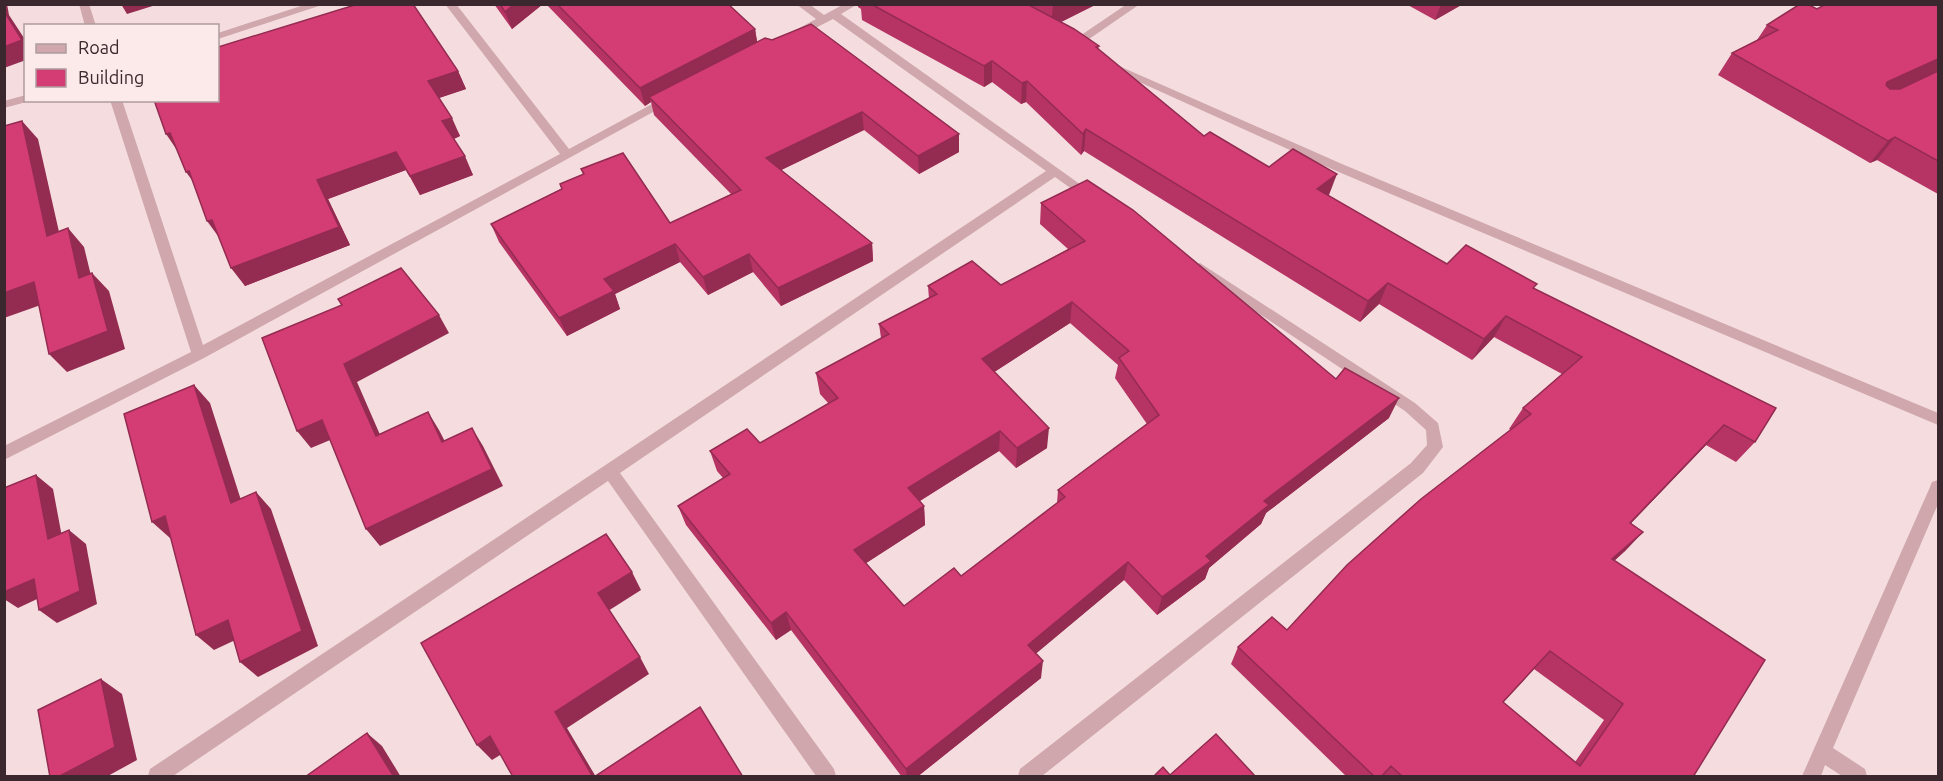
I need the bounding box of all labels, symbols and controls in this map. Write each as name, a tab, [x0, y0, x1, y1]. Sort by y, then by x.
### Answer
legend	[24, 24, 219, 102]
text: Road	[78, 37, 120, 57]
text: Building	[78, 67, 144, 87]

